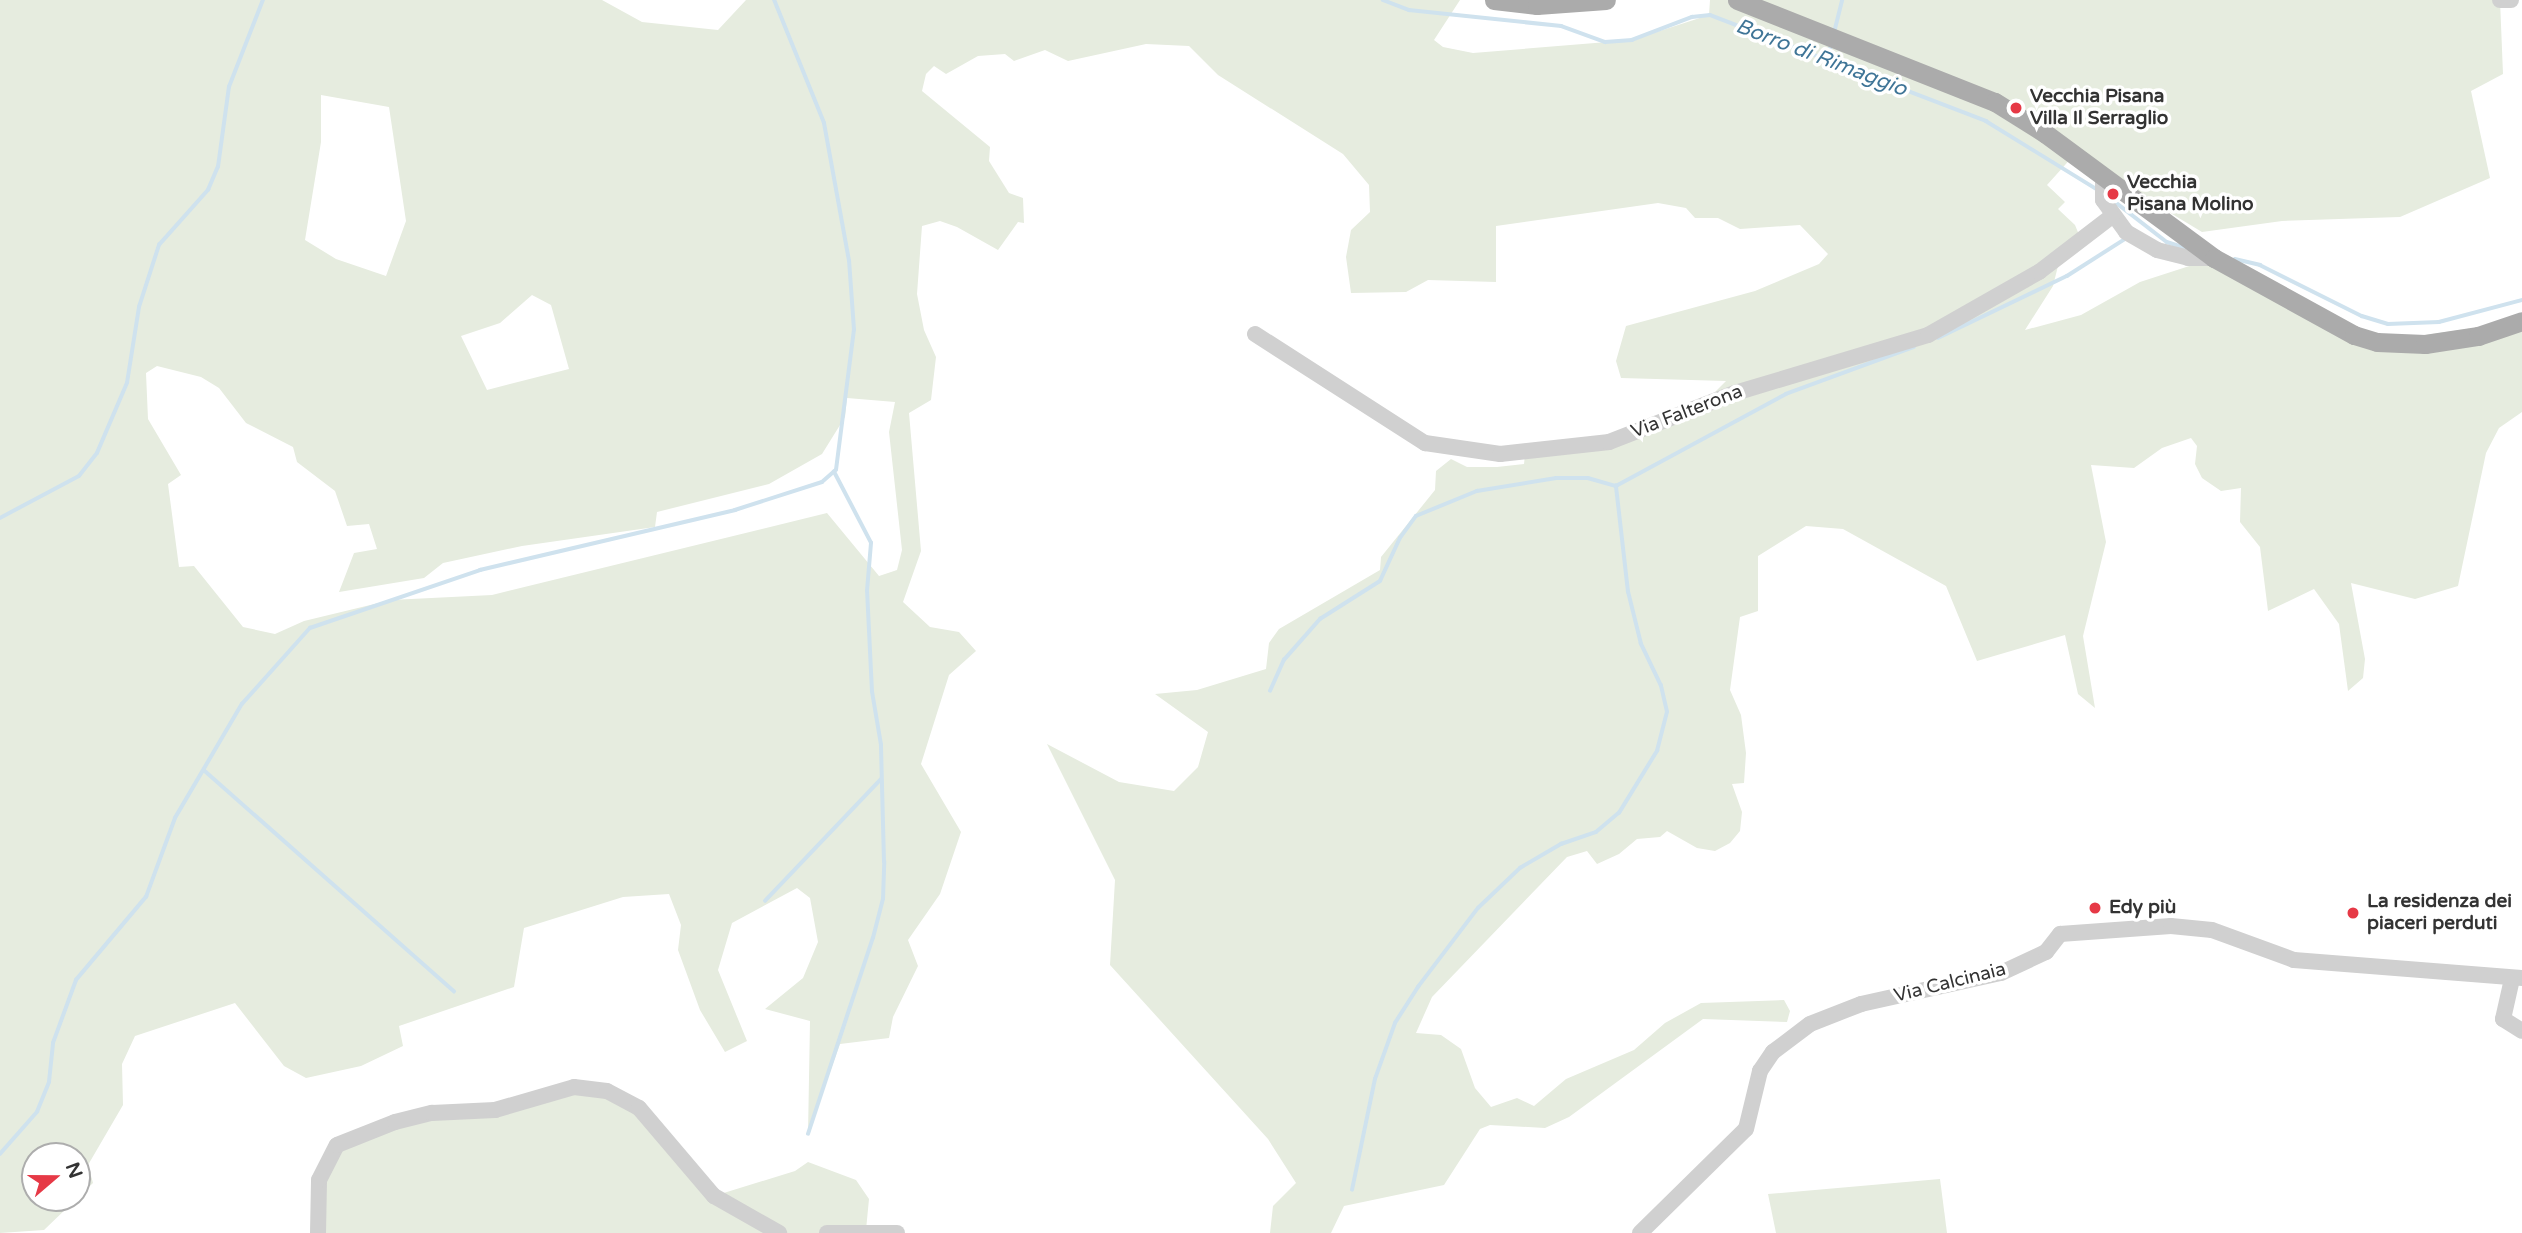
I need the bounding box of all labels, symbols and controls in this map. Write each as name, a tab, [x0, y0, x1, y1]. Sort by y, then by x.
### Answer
water label: Borro di Rimaggio	[1732, 14, 1910, 102]
place label: Vecchia Pisana Villa Il Serraglio	[2030, 86, 2168, 130]
marker: Vecchia Pisana Villa Il Serraglio	[2008, 100, 2024, 116]
place label: Vecchia Pisana Molino	[2127, 172, 2254, 216]
marker: Vecchia Pisana Molino	[2105, 186, 2121, 202]
street label: Via Falterona	[1628, 380, 1746, 444]
place label: La residenza dei piaceri perduti	[2367, 891, 2512, 935]
place label: Edy più	[2109, 897, 2176, 919]
marker: Edy più	[2087, 900, 2103, 916]
marker: La residenza dei piaceri perduti	[2345, 905, 2361, 921]
street label: Via Calcinaia	[1892, 958, 2008, 1008]
north arrow	[21, 1142, 91, 1212]
text: N	[61, 1160, 87, 1181]

